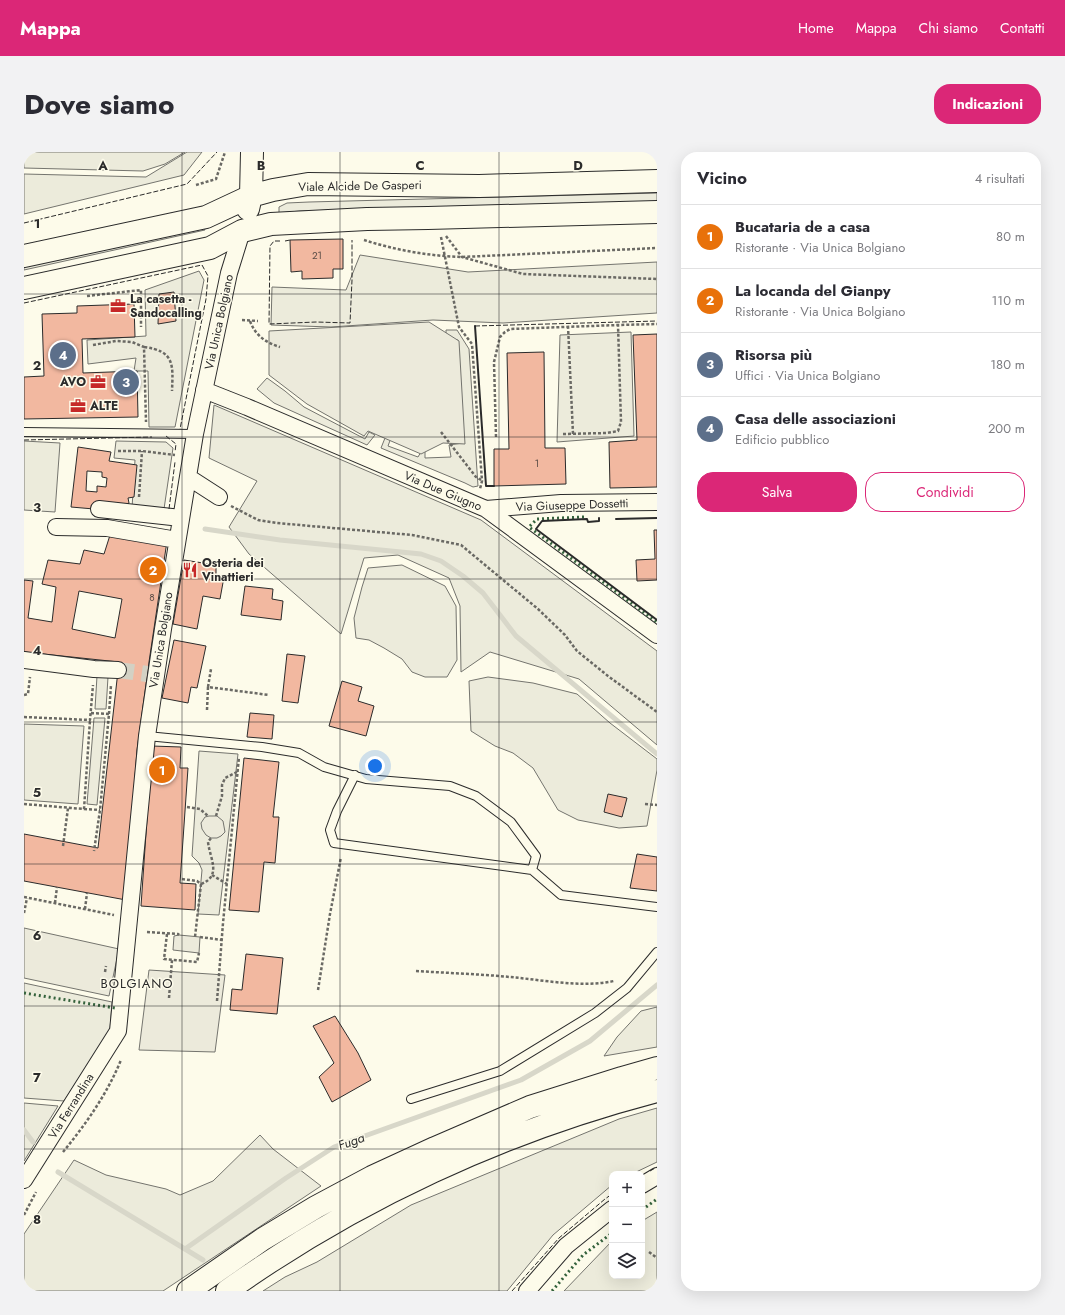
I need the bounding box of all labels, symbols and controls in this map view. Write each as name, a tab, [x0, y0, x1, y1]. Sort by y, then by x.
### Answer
text: Mappa	[20, 15, 81, 42]
text: Home	[798, 18, 834, 38]
text: Mappa	[856, 18, 897, 38]
text: Chi siamo	[919, 18, 978, 38]
text: Contatti	[1000, 18, 1045, 38]
text: Dove siamo	[24, 84, 174, 125]
button: Indicazioni	[934, 84, 1041, 124]
text: A	[97, 156, 108, 175]
text: B	[257, 156, 266, 175]
text: C	[415, 156, 425, 175]
text: D	[573, 156, 583, 175]
text: Vicino	[697, 166, 747, 190]
text: 4 risultati	[975, 169, 1025, 188]
street label: Viale Alcide De Gasperi	[298, 176, 422, 196]
text: 1	[34, 214, 40, 233]
text: Bucataria de a casa	[735, 216, 870, 238]
text: 1	[707, 227, 713, 246]
text: 80 m	[996, 227, 1025, 246]
text: Ristorante · Via Unica Bolgiano	[735, 238, 905, 257]
house number: 21	[312, 248, 322, 263]
street label: Via Unica Bolgiano	[200, 272, 238, 371]
text: La locanda del Gianpy	[735, 280, 891, 302]
place label: La casetta - Sandocalling	[130, 290, 202, 322]
text: 2	[706, 291, 714, 310]
text: 110 m	[991, 291, 1025, 310]
office icon: La casetta - Sandocalling	[109, 297, 127, 315]
text: Ristorante · Via Unica Bolgiano	[735, 302, 905, 321]
pin: 4	[50, 340, 76, 370]
text: Risorsa più	[735, 344, 812, 366]
text: 3	[706, 355, 714, 374]
text: 180 m	[990, 355, 1025, 374]
text: 2	[33, 356, 41, 375]
text: Uffici · Via Unica Bolgiano	[735, 366, 880, 385]
pin: 3	[113, 367, 139, 397]
place label: AVO	[59, 373, 86, 391]
office icon: AVO	[89, 373, 107, 391]
office icon: ALTE	[69, 397, 87, 415]
place label: ALTE	[89, 397, 118, 415]
text: Casa delle associazioni	[735, 408, 896, 430]
text: 4	[705, 419, 715, 438]
text: 200 m	[988, 419, 1025, 438]
text: Edificio pubblico	[735, 430, 829, 449]
house number: 1	[535, 456, 539, 471]
street label: Via Due Giugno	[401, 466, 485, 516]
button: Salva	[697, 472, 857, 512]
button: Condividi	[865, 472, 1025, 512]
street label: Via Giuseppe Dossetti	[515, 494, 629, 516]
text: 3	[33, 498, 41, 517]
place label: Osteria dei Vinattieri	[201, 554, 264, 586]
pin: 2	[140, 555, 166, 585]
restaurant icon: Osteria dei Vinattieri	[181, 561, 199, 579]
street label: Via Unica Bolgiano	[145, 590, 178, 689]
house number: 8	[149, 590, 155, 605]
text: 4	[32, 641, 42, 660]
pin: 1	[149, 755, 175, 785]
your location	[365, 756, 385, 776]
text: 5	[33, 783, 41, 802]
text: 6	[33, 926, 42, 945]
district label: BOLGIANO	[100, 974, 174, 993]
text: 7	[33, 1068, 41, 1087]
street label: Via Ferrandina	[44, 1069, 99, 1142]
water label: Fuga	[335, 1128, 367, 1155]
map controls	[609, 1171, 645, 1279]
button: +	[609, 1171, 645, 1207]
button: −	[609, 1207, 645, 1243]
text: 8	[33, 1210, 41, 1229]
button: layers	[609, 1243, 645, 1279]

